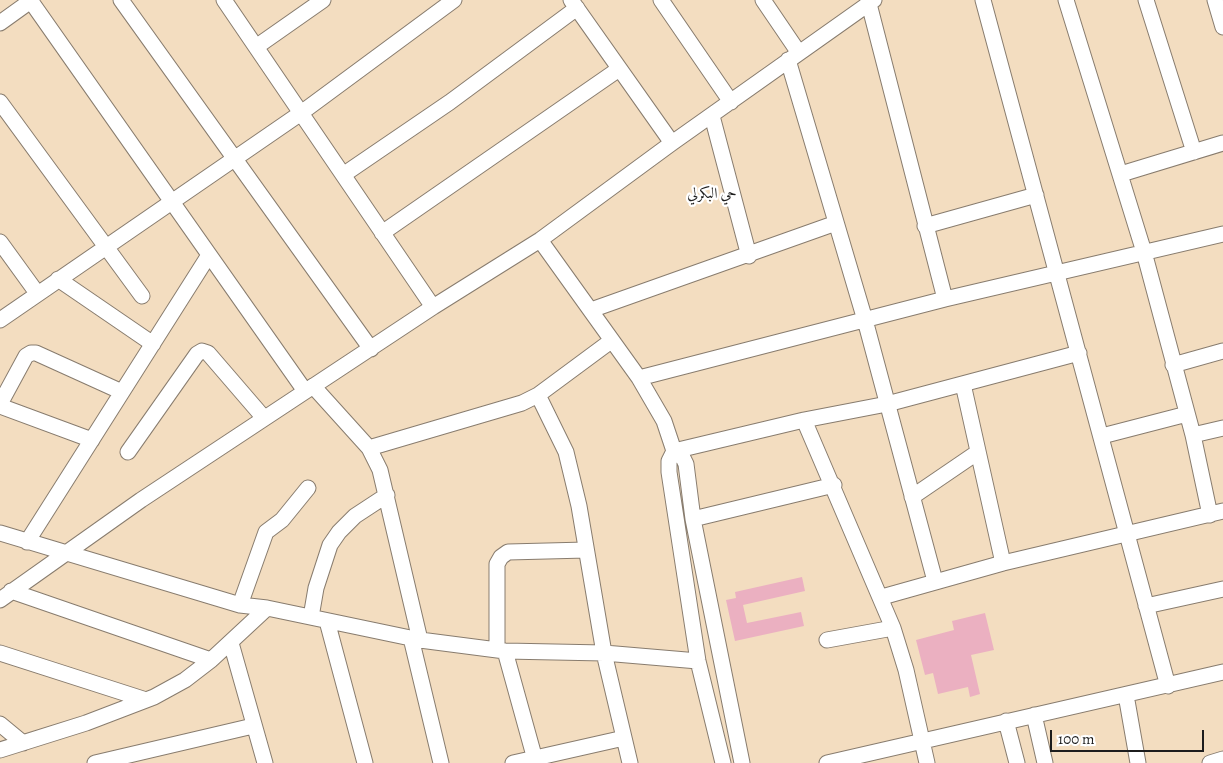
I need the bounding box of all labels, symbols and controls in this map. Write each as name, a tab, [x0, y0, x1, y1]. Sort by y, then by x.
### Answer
district label: حي البكرلي	[687, 185, 737, 203]
scale bar	[1053, 720, 1207, 752]
text: 100 m	[1058, 729, 1095, 749]

